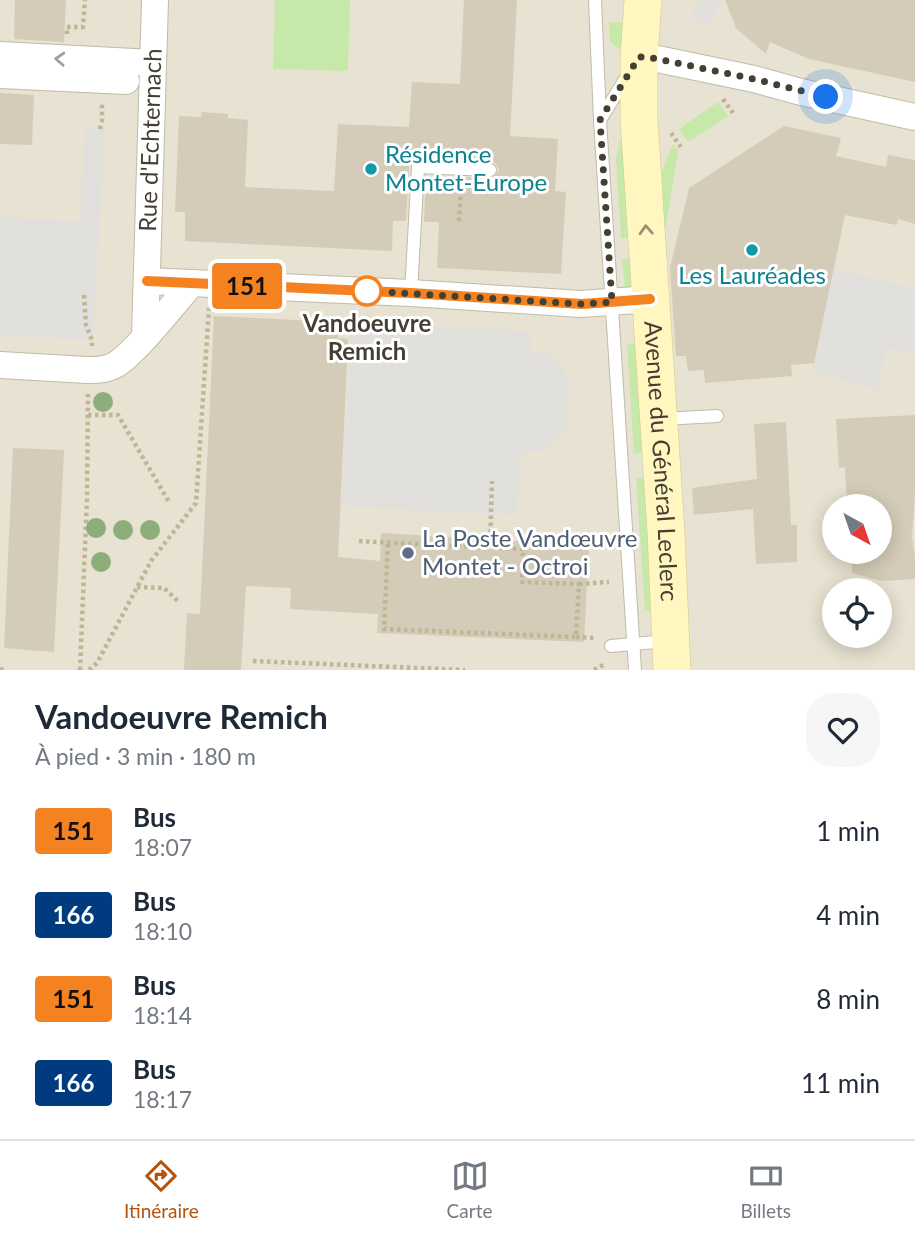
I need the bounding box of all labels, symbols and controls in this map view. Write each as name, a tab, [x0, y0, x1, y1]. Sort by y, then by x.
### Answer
street label: Rue d'Echternach	[132, 48, 167, 232]
one-way arrow	[55, 52, 66, 67]
your location	[808, 79, 843, 114]
place label: Résidence Montet-Europe	[385, 139, 547, 196]
marker: Résidence Montet-Europe	[363, 161, 379, 177]
one-way arrow	[639, 225, 654, 236]
marker: Les Lauréades	[744, 242, 760, 258]
place label: Les Lauréades	[678, 260, 826, 289]
line badge: 151	[207, 263, 287, 309]
text: 151	[226, 271, 268, 300]
marker: Vandoeuvre Remich	[352, 276, 382, 306]
place label: Vandoeuvre Remich	[302, 308, 431, 365]
street label: Avenue du Général Leclerc	[639, 320, 685, 602]
north arrow	[822, 494, 892, 564]
map controls	[822, 494, 892, 648]
place label: La Poste Vandœuvre Montet - Octroi	[422, 523, 638, 580]
marker: La Poste Vandœuvre Montet - Octroi	[400, 545, 416, 561]
button: locate	[822, 578, 892, 648]
button: heart	[806, 693, 880, 767]
text: Vandoeuvre Remich	[35, 696, 328, 736]
text: À pied · 3 min · 180 m	[35, 742, 256, 770]
text: Bus	[133, 801, 176, 833]
text: 1 min	[816, 815, 880, 847]
text: 151	[53, 816, 94, 845]
text: 18:07	[133, 833, 192, 861]
text: Bus	[133, 885, 176, 917]
text: 4 min	[816, 899, 880, 931]
text: 166	[53, 900, 94, 929]
text: 18:10	[133, 917, 192, 945]
text: Bus	[133, 969, 176, 1001]
text: 8 min	[816, 983, 880, 1015]
text: 151	[53, 984, 94, 1013]
text: 18:14	[133, 1001, 192, 1029]
text: Bus	[133, 1053, 176, 1085]
text: 11 min	[801, 1067, 880, 1099]
text: 166	[53, 1068, 94, 1097]
text: 18:17	[133, 1085, 192, 1113]
tab: Itinéraire	[124, 1157, 199, 1222]
tab: Carte	[447, 1157, 492, 1222]
tab: Billets	[740, 1157, 791, 1222]

